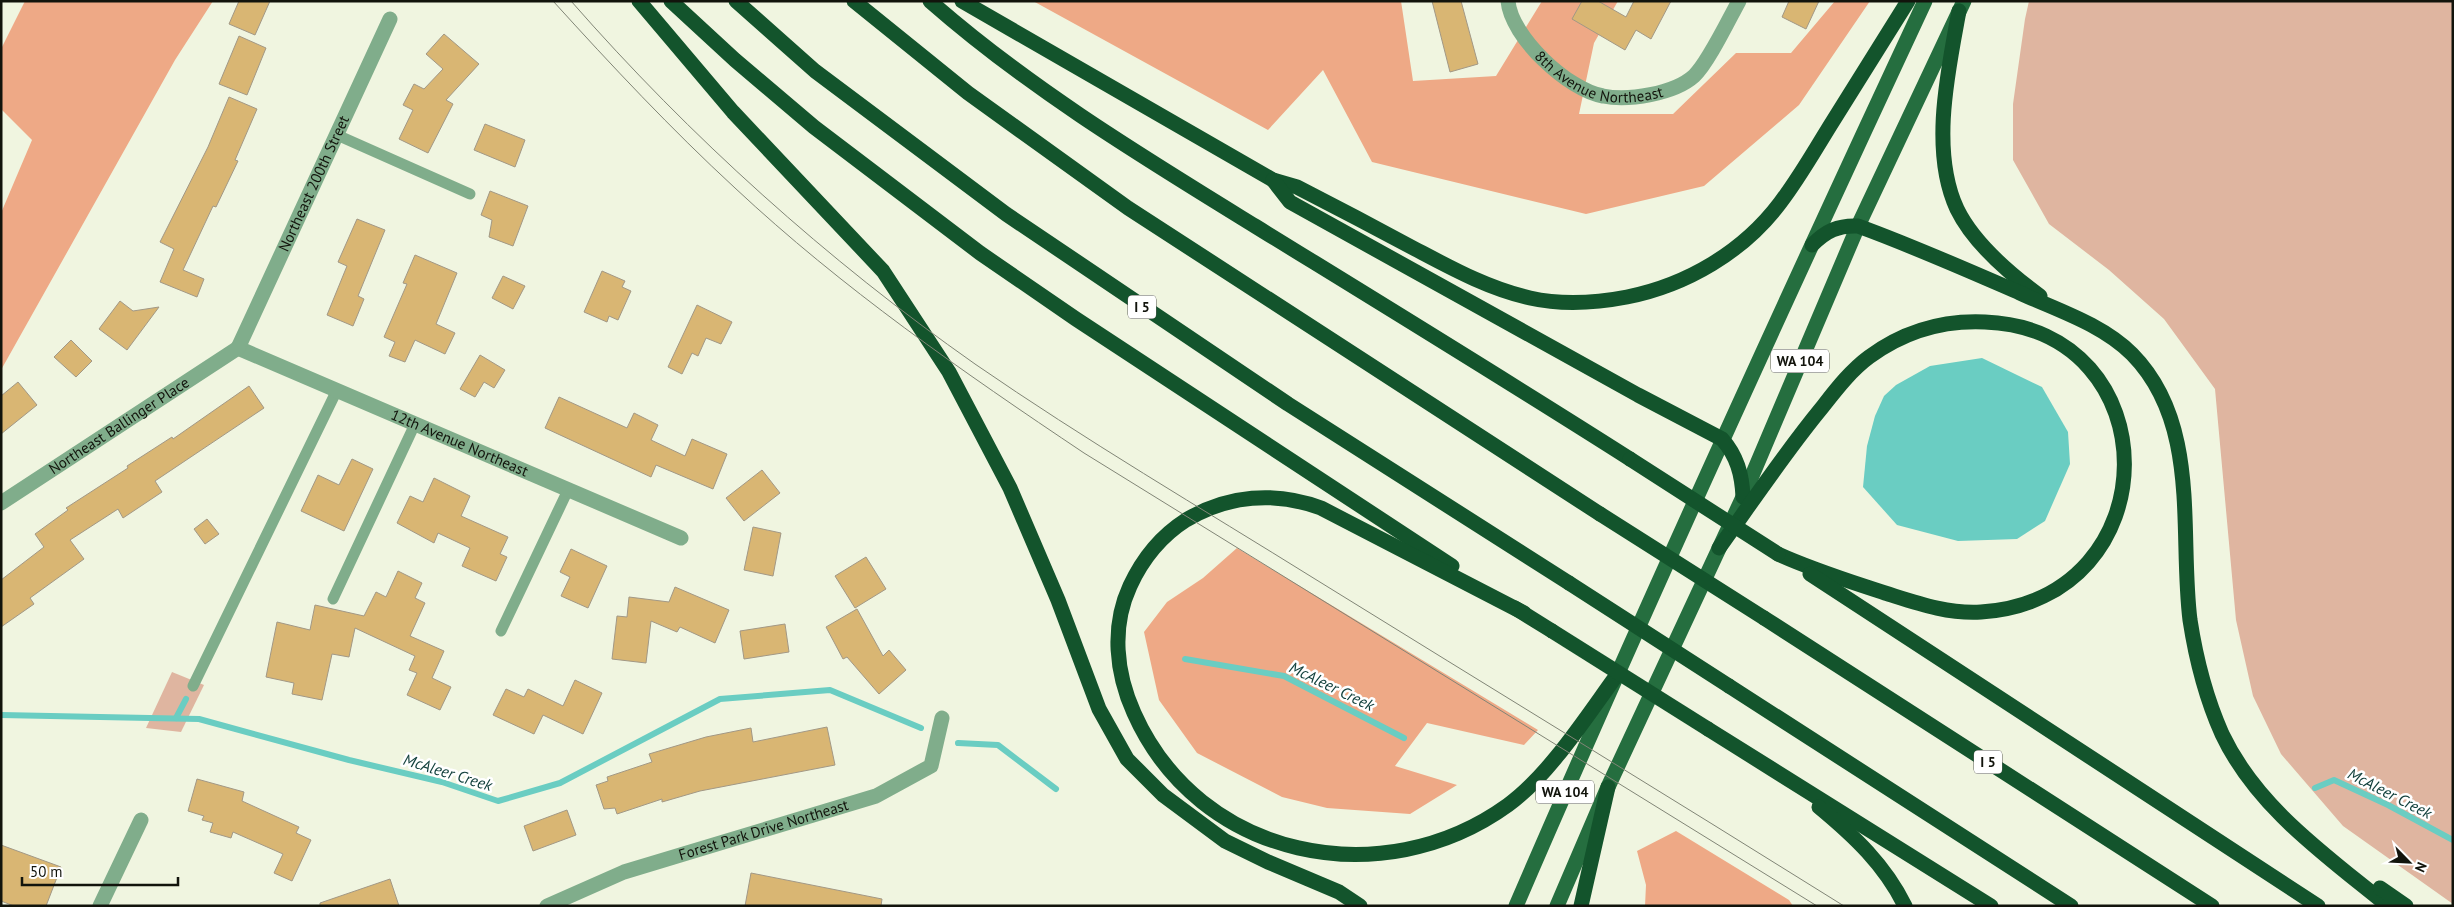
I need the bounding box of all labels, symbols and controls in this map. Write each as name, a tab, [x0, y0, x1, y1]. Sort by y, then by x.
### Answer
street label: 8th Avenue Northeast	[1531, 47, 1665, 107]
street label: Northeast 200th Street	[274, 112, 353, 255]
road number: I 5	[1128, 296, 1156, 318]
road number: WA 104	[1771, 350, 1829, 372]
street label: Northeast Ballinger Place	[45, 373, 193, 478]
street label: 12th Avenue Northeast	[388, 405, 531, 480]
water label: McAleer Creek	[1286, 657, 1378, 715]
water label: McAleer Creek	[401, 749, 496, 795]
road number: I 5	[1974, 750, 2002, 774]
water label: McAleer Creek	[2345, 763, 2436, 823]
road number: WA 104	[1536, 780, 1594, 804]
street label: Forest Park Drive Northeast	[676, 795, 851, 864]
north arrow	[2384, 837, 2434, 887]
scale bar	[22, 854, 179, 886]
text: N	[2411, 859, 2431, 875]
text: 50 m	[30, 862, 63, 881]

